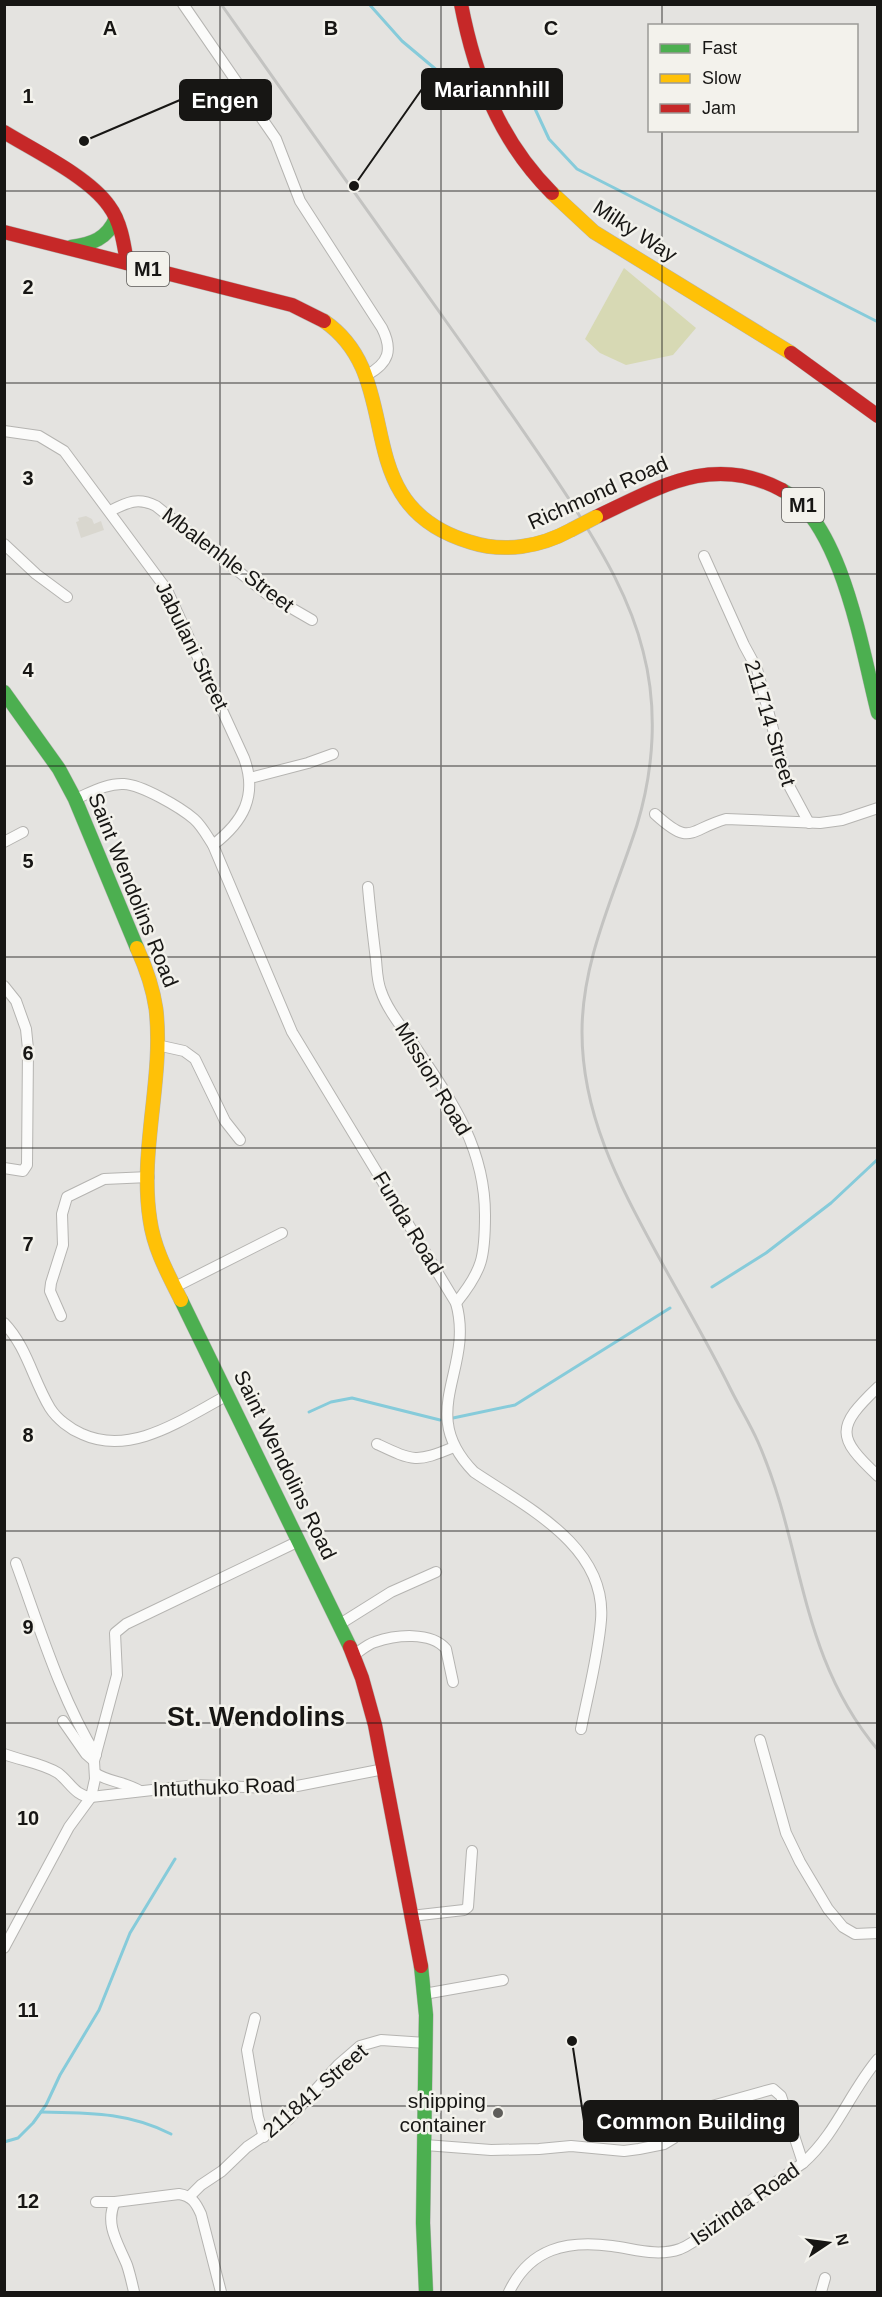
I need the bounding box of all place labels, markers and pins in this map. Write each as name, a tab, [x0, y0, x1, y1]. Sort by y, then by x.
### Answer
callout: Mariannhill	[422, 69, 562, 109]
callout: Engen	[180, 80, 271, 120]
place label: shipping container	[400, 2089, 486, 2136]
callout: Common Building	[584, 2101, 798, 2141]
marker: shipping container	[491, 2106, 505, 2120]

